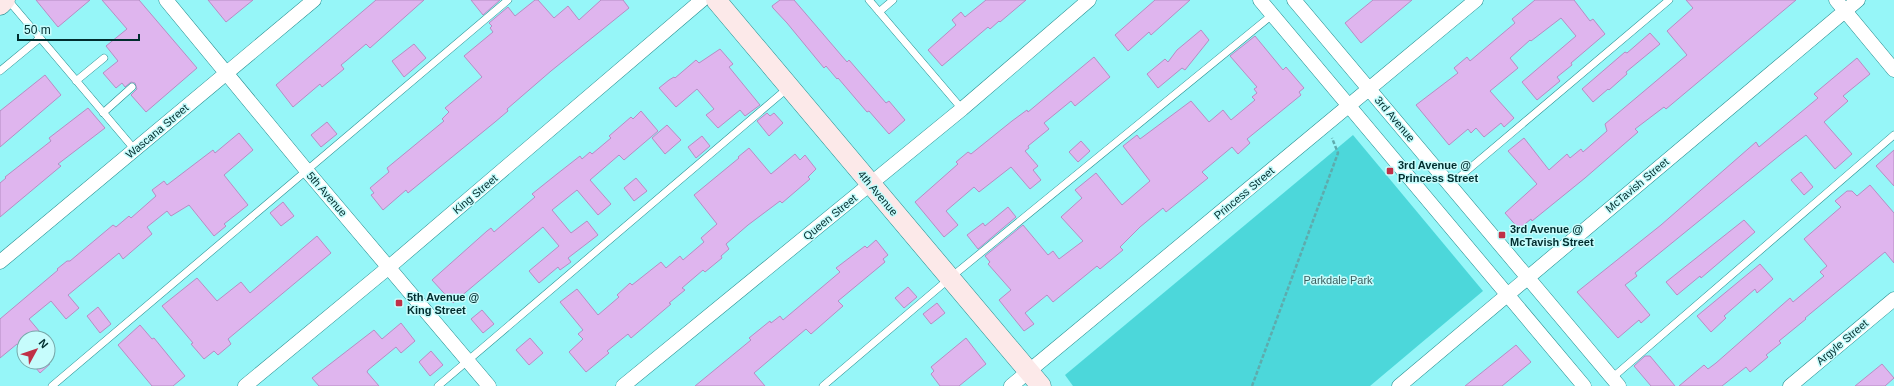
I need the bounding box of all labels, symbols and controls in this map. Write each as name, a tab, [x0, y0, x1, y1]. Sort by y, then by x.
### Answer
scale bar	[18, 16, 139, 42]
text: 50 m	[24, 23, 51, 37]
street label: 3rd Avenue	[1373, 94, 1417, 144]
street label: Wascana Street	[123, 101, 191, 161]
street label: McTavish Street	[1603, 155, 1671, 215]
place label: 3rd Avenue @ Princess Street	[1398, 159, 1478, 184]
street label: Princess Street	[1212, 164, 1276, 222]
marker: 3rd Avenue @ Princess Street	[1385, 166, 1395, 176]
street label: 4th Avenue	[856, 168, 900, 218]
street label: 5th Avenue	[304, 169, 350, 219]
street label: King Street	[450, 172, 500, 216]
street label: Queen Street	[801, 192, 859, 242]
place label: 3rd Avenue @ McTavish Street	[1510, 223, 1594, 248]
marker: 3rd Avenue @ McTavish Street	[1497, 230, 1507, 240]
park label: Parkdale Park	[1303, 274, 1373, 286]
place label: 5th Avenue @ King Street	[407, 291, 480, 316]
marker: 5th Avenue @ King Street	[394, 298, 404, 308]
street label: Argyle Street	[1814, 317, 1870, 367]
north arrow	[16, 330, 56, 370]
text: N	[37, 337, 51, 351]

